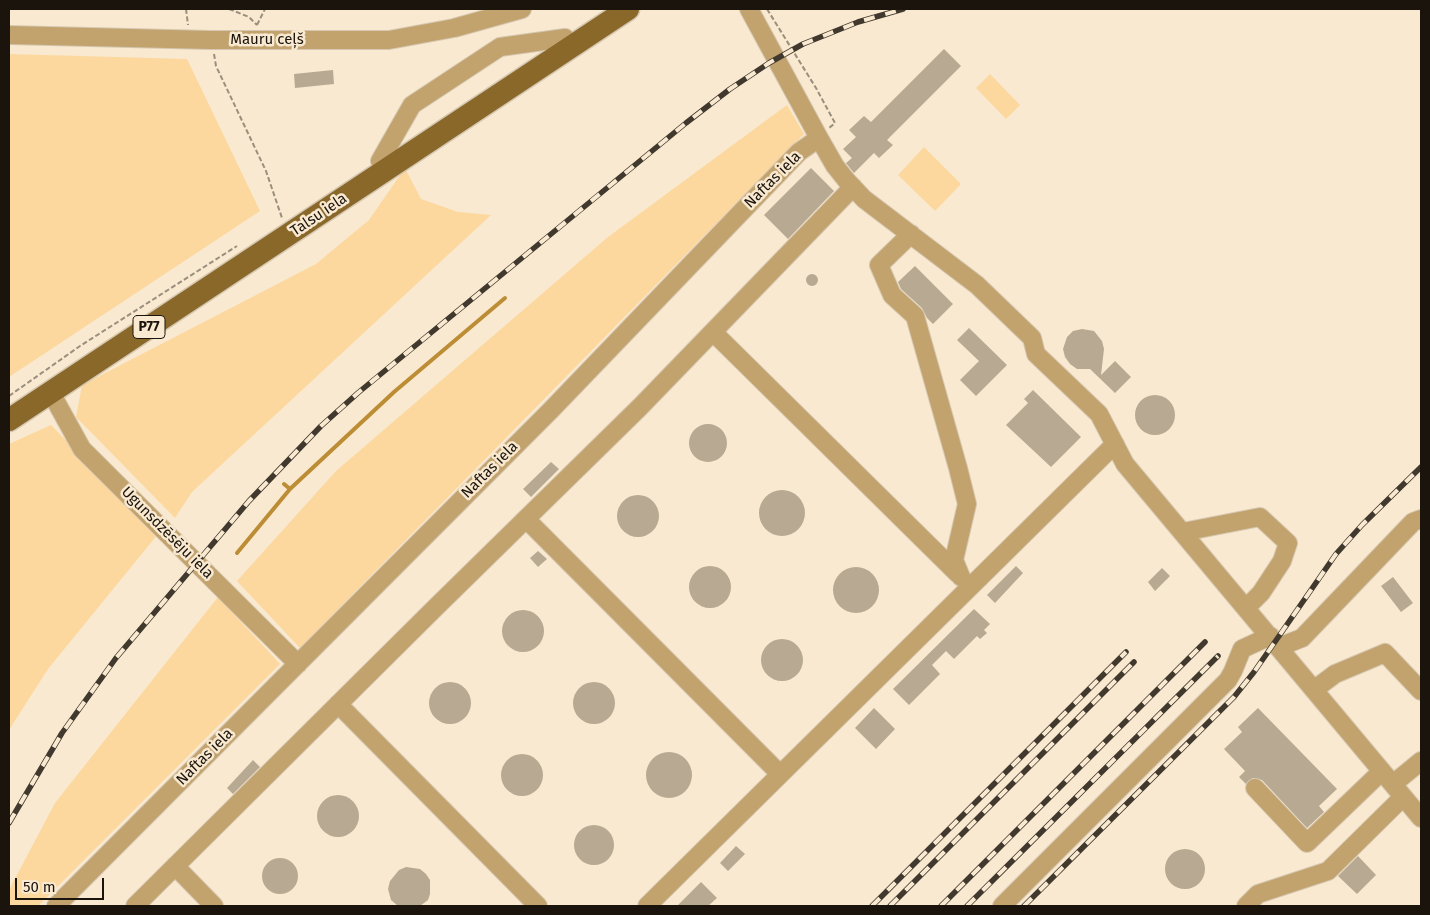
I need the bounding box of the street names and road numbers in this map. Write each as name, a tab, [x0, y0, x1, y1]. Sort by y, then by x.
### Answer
street label: Mauru ceļš	[230, 31, 304, 49]
street label: Naftas iela	[741, 148, 805, 212]
street label: Talsu iela	[287, 190, 351, 240]
road number: P77	[133, 316, 165, 338]
street label: Naftas iela	[458, 438, 522, 502]
street label: Ugunsdzēsēju iela	[117, 483, 217, 583]
street label: Naftas iela	[173, 725, 237, 789]

